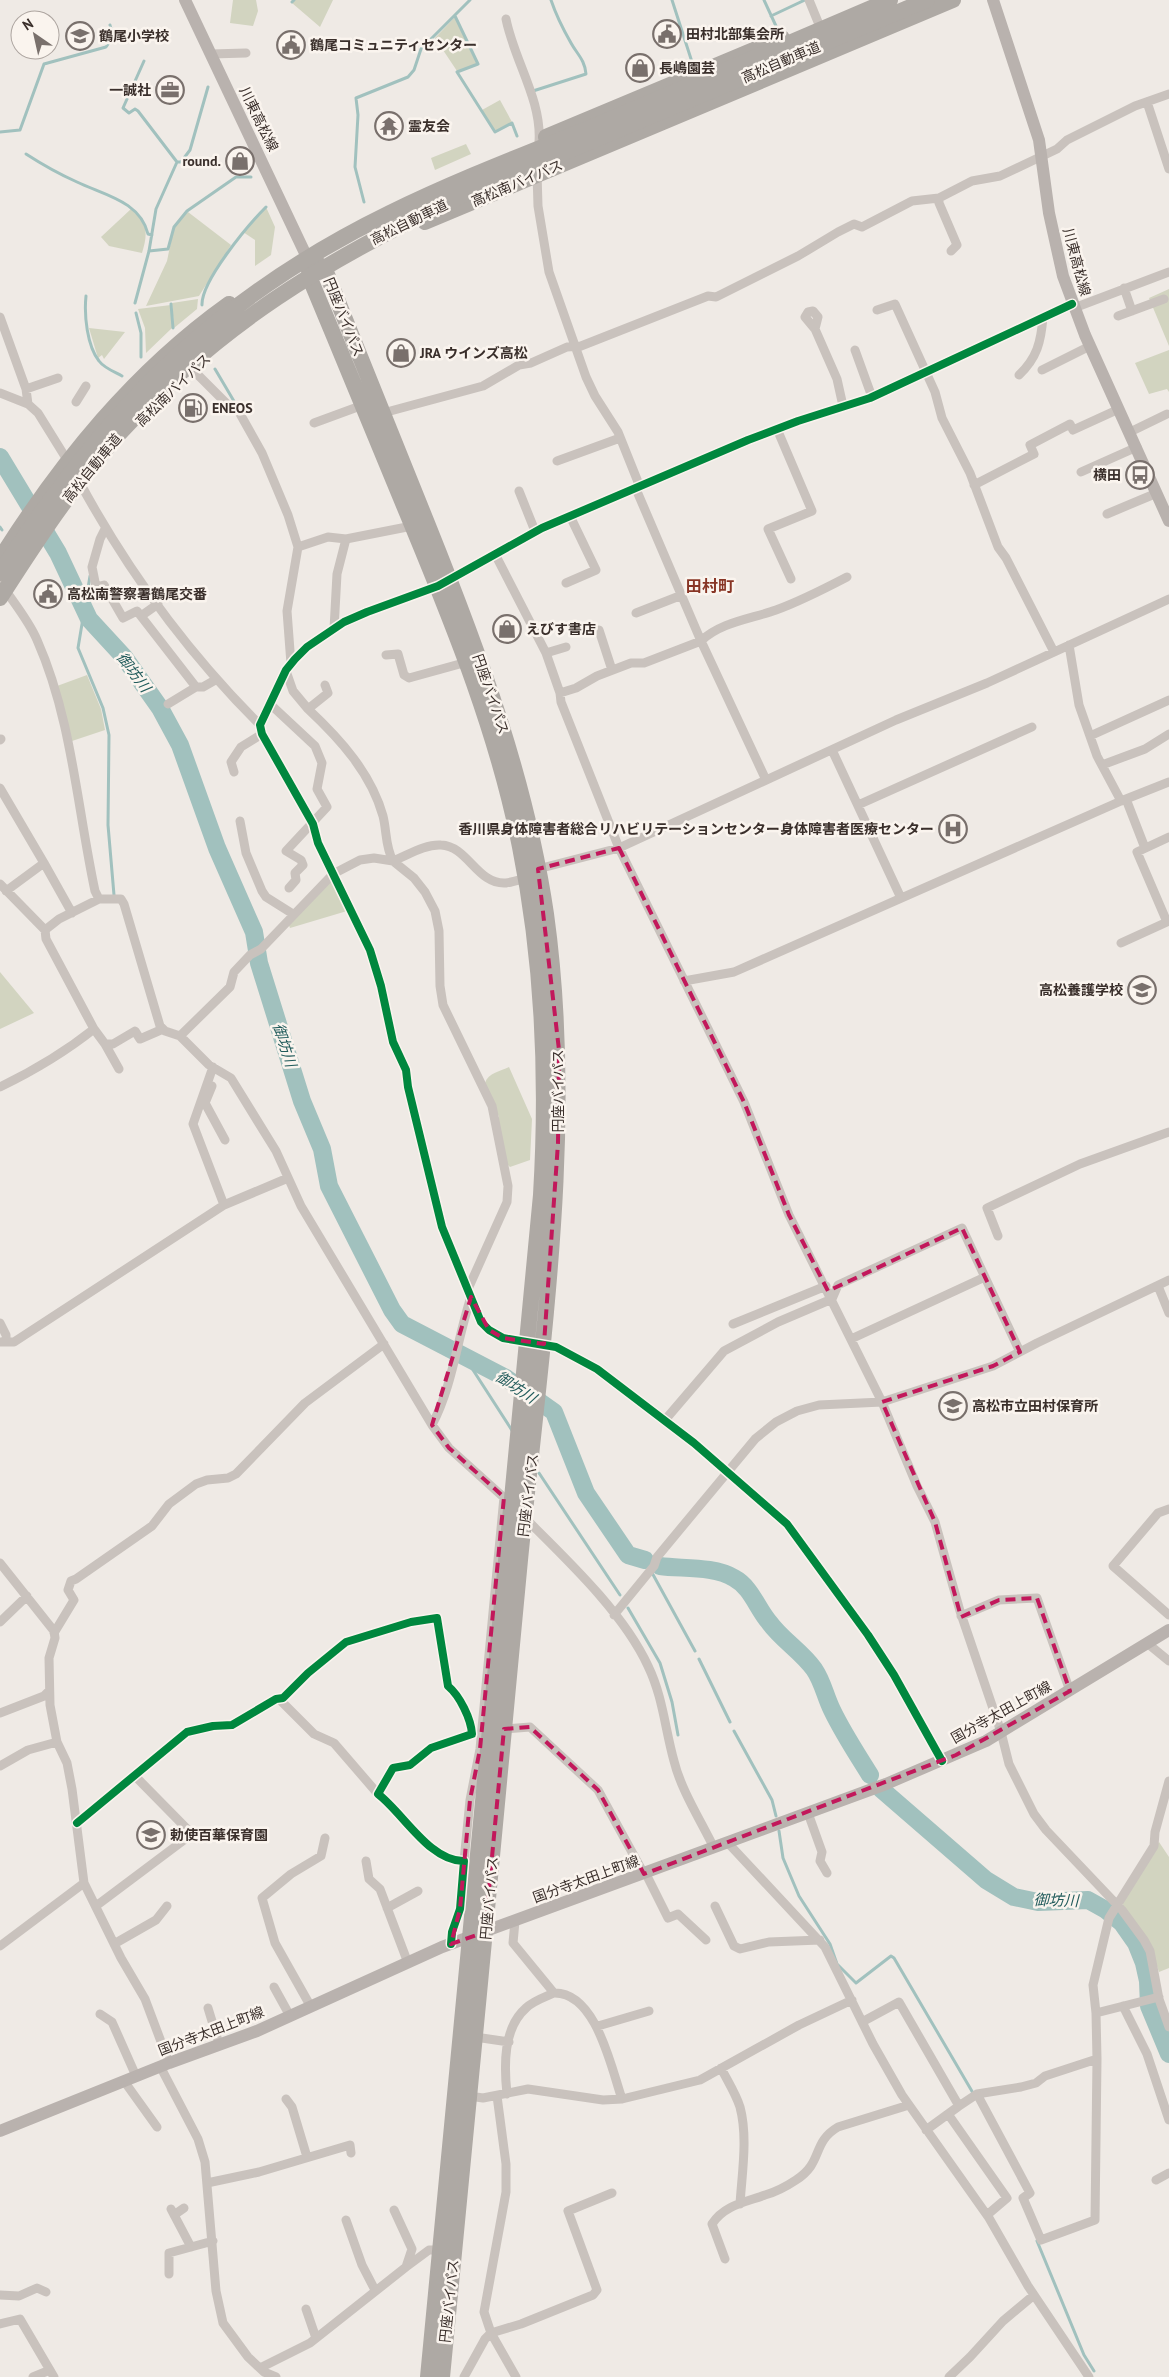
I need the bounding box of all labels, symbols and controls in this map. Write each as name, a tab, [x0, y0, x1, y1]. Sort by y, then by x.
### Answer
north arrow	[10, 10, 60, 60]
text: N	[19, 14, 37, 34]
public building icon: 田村北部集会所	[652, 19, 682, 49]
school or university icon: 鶴尾小学校	[65, 21, 95, 51]
place label: 田村北部集会所	[686, 25, 784, 43]
place label: 鶴尾小学校	[99, 27, 169, 45]
public building icon: 鶴尾コミュニティセンター	[276, 30, 306, 60]
place label: 鶴尾コミュニティセンター	[310, 36, 477, 54]
street label: 高松自動車道	[739, 37, 823, 87]
shop icon: 長嶋園芸	[625, 53, 655, 83]
place label: 長嶋園芸	[659, 59, 715, 77]
office icon: 一誠社	[155, 75, 185, 105]
place label: 一誠社	[109, 81, 151, 99]
street label: 川東高松線	[236, 84, 282, 154]
temple icon: 霊友会	[374, 111, 404, 141]
place label: 霊友会	[408, 117, 450, 135]
shop icon: round.	[225, 146, 255, 176]
place label: round.	[182, 152, 221, 170]
street label: 高松南バイパス	[469, 156, 565, 210]
street label: 高松自動車道	[367, 195, 451, 249]
street label: 川東高松線	[1059, 226, 1095, 298]
street label: 円座バイパス	[320, 275, 368, 359]
shop icon: JRA ウインズ高松	[386, 338, 416, 368]
place label: JRA ウインズ高松	[419, 344, 528, 362]
street label: 高松南バイパス	[132, 350, 214, 430]
fuel station icon: ENEOS	[178, 393, 208, 423]
place label: ENEOS	[212, 399, 253, 417]
street label: 高松自動車道	[59, 430, 125, 506]
bus stop icon: 横田	[1125, 460, 1155, 490]
place label: 横田	[1093, 466, 1121, 484]
district label: 田村町	[686, 576, 734, 596]
public building icon: 高松南警察署鶴尾交番	[33, 579, 63, 609]
place label: 高松南警察署鶴尾交番	[67, 585, 207, 603]
shop icon: えびす書店	[492, 614, 522, 644]
place label: えびす書店	[526, 620, 596, 638]
water label: 御坊川	[113, 648, 156, 697]
street label: 円座バイパス	[469, 651, 513, 737]
hospital icon: 香川県身体障害者総合リハビリテーションセンター身体障害者医療センター	[938, 814, 968, 844]
place label: 香川県身体障害者総合リハビリテーションセンター身体障害者医療センター	[458, 820, 934, 838]
school or university icon: 高松養護学校	[1127, 975, 1157, 1005]
place label: 高松養護学校	[1039, 981, 1123, 999]
water label: 御坊川	[269, 1021, 302, 1071]
street label: 円座バイパス	[549, 1049, 567, 1133]
water label: 御坊川	[492, 1367, 542, 1408]
school or university icon: 高松市立田村保育所	[938, 1391, 968, 1421]
place label: 高松市立田村保育所	[972, 1397, 1098, 1415]
street label: 円座バイパス	[514, 1452, 542, 1538]
street label: 国分寺太田上町線	[948, 1677, 1054, 1747]
school or university icon: 勅使百華保育園	[136, 1820, 166, 1850]
place label: 勅使百華保育園	[170, 1826, 268, 1844]
street label: 国分寺太田上町線	[530, 1851, 642, 1907]
street label: 円座バイパス	[476, 1856, 502, 1940]
water label: 御坊川	[1033, 1890, 1081, 1910]
street label: 国分寺太田上町線	[155, 2003, 267, 2059]
street label: 円座バイパス	[436, 2258, 462, 2344]

